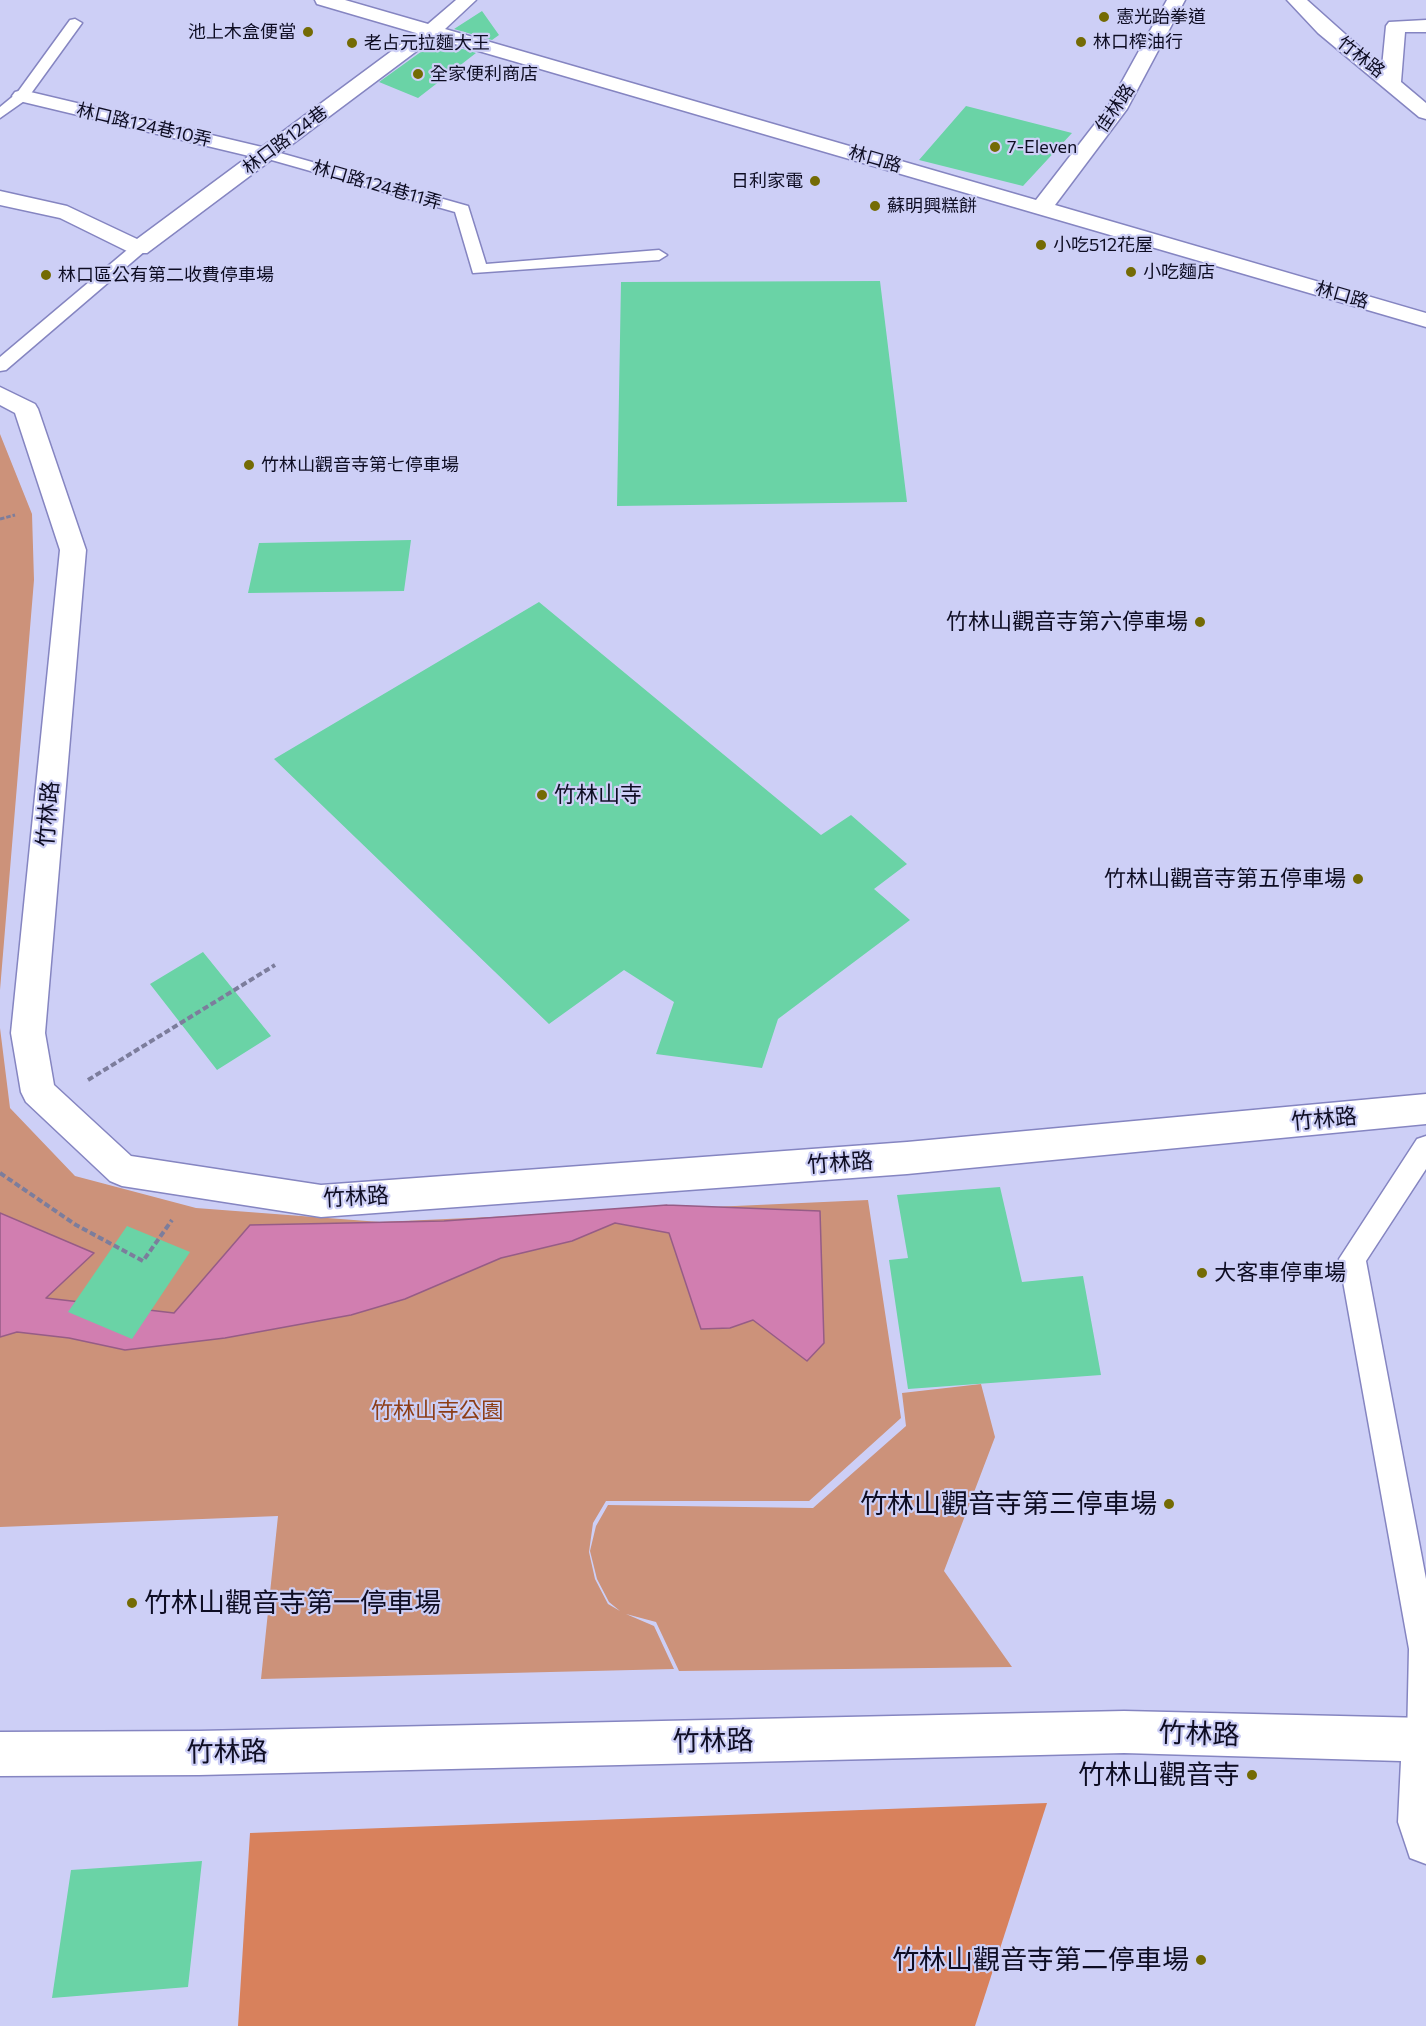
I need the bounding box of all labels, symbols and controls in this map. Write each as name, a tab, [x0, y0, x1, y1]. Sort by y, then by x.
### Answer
place label: 憲光跆拳道	[1116, 6, 1206, 28]
marker: 憲光跆拳道	[1097, 10, 1111, 24]
place label: 池上木盒便當	[188, 21, 296, 43]
marker: 池上木盒便當	[301, 25, 315, 39]
place label: 林口榨油行	[1093, 31, 1183, 53]
place label: 老占元拉麵大王	[364, 32, 490, 54]
street label: 竹林路	[1333, 32, 1389, 82]
marker: 林口榨油行	[1074, 35, 1088, 49]
marker: 老占元拉麵大王	[345, 36, 359, 50]
place label: 全家便利商店	[430, 63, 538, 85]
marker: 全家便利商店	[411, 67, 425, 81]
street label: 佳林路	[1091, 80, 1139, 136]
street label: 林口路124巷10弄	[75, 99, 213, 151]
street label: 林口路124巷	[239, 101, 331, 179]
place label: 7-Eleven	[1007, 136, 1077, 158]
marker: 7-Eleven	[988, 140, 1002, 154]
street label: 林口路	[846, 141, 904, 177]
street label: 林口路124巷11弄	[310, 156, 444, 214]
place label: 日利家電	[731, 170, 803, 192]
marker: 日利家電	[808, 174, 822, 188]
place label: 蘇明興糕餅	[887, 195, 977, 217]
marker: 蘇明興糕餅	[868, 199, 882, 213]
place label: 小吃512花屋	[1053, 234, 1153, 256]
marker: 小吃512花屋	[1034, 238, 1048, 252]
place label: 小吃麵店	[1143, 261, 1215, 283]
place label: 林口區公有第二收費停車場	[58, 264, 274, 286]
marker: 小吃麵店	[1124, 265, 1138, 279]
marker: 林口區公有第二收費停車場	[39, 268, 53, 282]
street label: 林口路	[1313, 277, 1371, 313]
place label: 竹林山觀音寺第七停車場	[261, 454, 459, 476]
marker: 竹林山觀音寺第七停車場	[242, 458, 256, 472]
place label: 竹林山觀音寺第六停車場	[946, 609, 1188, 635]
marker: 竹林山觀音寺第六停車場	[1193, 615, 1207, 629]
street label: 竹林路	[32, 780, 64, 848]
place label: 竹林山寺	[554, 782, 642, 808]
marker: 竹林山寺	[535, 788, 549, 802]
place label: 竹林山觀音寺第五停車場	[1104, 866, 1346, 892]
marker: 竹林山觀音寺第五停車場	[1351, 872, 1365, 886]
street label: 竹林路	[1290, 1103, 1358, 1135]
street label: 竹林路	[806, 1148, 874, 1178]
street label: 竹林路	[322, 1182, 390, 1212]
place label: 大客車停車場	[1214, 1260, 1346, 1286]
marker: 大客車停車場	[1195, 1266, 1209, 1280]
park label: 竹林山寺公園	[371, 1398, 503, 1424]
place label: 竹林山觀音寺第三停車場	[860, 1488, 1157, 1520]
marker: 竹林山觀音寺第三停車場	[1162, 1497, 1176, 1511]
place label: 竹林山觀音寺第一停車場	[144, 1587, 441, 1619]
marker: 竹林山觀音寺第一停車場	[125, 1596, 139, 1610]
street label: 竹林路	[1158, 1716, 1240, 1752]
street label: 竹林路	[672, 1724, 754, 1758]
street label: 竹林路	[186, 1735, 268, 1769]
place label: 竹林山觀音寺	[1078, 1759, 1240, 1791]
marker: 竹林山觀音寺	[1245, 1768, 1259, 1782]
place label: 竹林山觀音寺第二停車場	[892, 1944, 1189, 1976]
marker: 竹林山觀音寺第二停車場	[1194, 1953, 1208, 1967]

